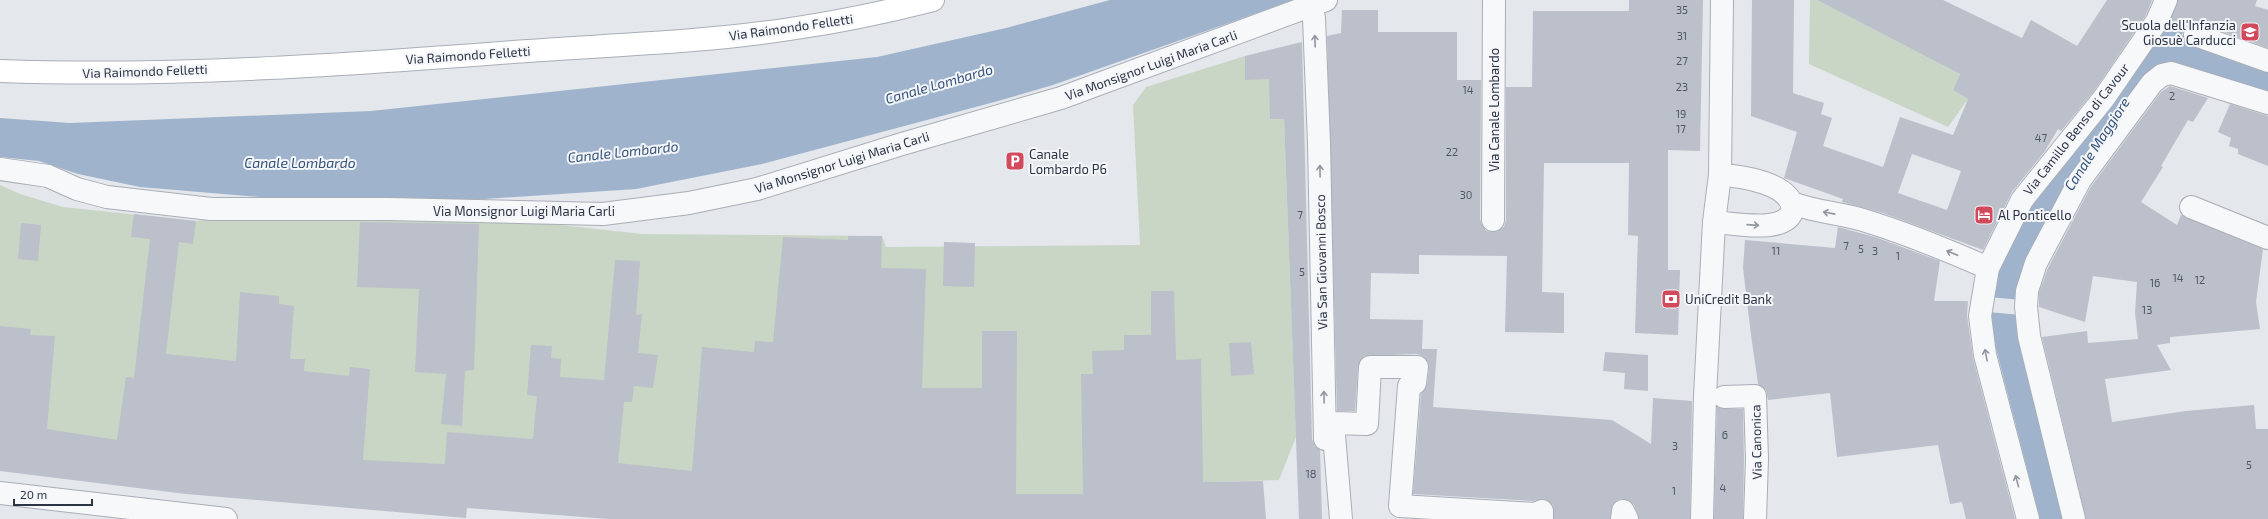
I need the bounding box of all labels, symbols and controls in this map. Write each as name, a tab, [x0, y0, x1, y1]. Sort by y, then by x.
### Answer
house number: 35	[1676, 3, 1688, 16]
street label: Via Raimondo Felletti	[728, 10, 854, 44]
place label: Scuola dell'Infanzia Giosuè Carducci	[2121, 17, 2236, 48]
school or university icon: Scuola dell'Infanzia Giosuè Carducci	[2239, 21, 2261, 43]
street label: Via Monsignor Luigi Maria Carli	[1063, 26, 1239, 104]
house number: 31	[1677, 29, 1687, 42]
one-way arrow	[1312, 35, 1319, 48]
street label: Via Raimondo Felletti	[405, 43, 531, 67]
street label: Via Canale Lombardo	[1486, 48, 1502, 172]
house number: 27	[1676, 54, 1688, 67]
water label: Canale Lombardo	[883, 60, 995, 107]
street label: Via Camillo Benso di Cavour	[2020, 60, 2132, 198]
street label: Via Raimondo Felletti	[82, 61, 208, 81]
house number: 23	[1676, 80, 1688, 93]
house number: 14	[1462, 83, 1474, 96]
house number: 2	[2169, 89, 2175, 102]
water label: Canale Maggiore	[2060, 94, 2133, 193]
house number: 19	[1676, 107, 1686, 120]
house number: 17	[1676, 122, 1686, 135]
street label: Via Monsignor Luigi Maria Carli	[753, 128, 931, 196]
house number: 47	[2035, 131, 2048, 144]
water label: Canale Lombardo	[567, 137, 679, 166]
house number: 22	[1446, 145, 1458, 158]
place label: Canale Lombardo P6	[1029, 146, 1107, 177]
parking icon: Canale Lombardo P6	[1004, 150, 1026, 172]
water label: Canale Lombardo	[244, 154, 356, 171]
one-way arrow	[1316, 165, 1324, 178]
house number: 30	[1460, 188, 1472, 201]
street label: Via San Giovanni Bosco	[1312, 194, 1330, 330]
street label: Via Monsignor Luigi Maria Carli	[433, 203, 615, 219]
hotel icon: Al Ponticello	[1973, 204, 1995, 226]
place label: Al Ponticello	[1998, 207, 2072, 223]
house number: 7	[1297, 208, 1303, 221]
one-way arrow	[1823, 209, 1836, 217]
one-way arrow	[1746, 221, 1759, 228]
house number: 7	[1843, 239, 1849, 252]
house number: 5	[1858, 242, 1864, 255]
house number: 11	[1772, 244, 1780, 257]
house number: 3	[1872, 244, 1878, 257]
one-way arrow	[1947, 248, 1959, 256]
house number: 1	[1896, 249, 1900, 262]
house number: 5	[1299, 265, 1305, 278]
house number: 14	[2172, 271, 2184, 284]
house number: 12	[2195, 273, 2205, 286]
house number: 16	[2150, 276, 2160, 289]
bank icon: UniCredit Bank	[1660, 288, 1682, 310]
place label: UniCredit Bank	[1685, 291, 1772, 307]
house number: 13	[2142, 303, 2152, 316]
one-way arrow	[1981, 349, 1989, 362]
one-way arrow	[1320, 391, 1327, 404]
street label: Via Canonica	[1747, 404, 1765, 480]
house number: 6	[1722, 428, 1728, 441]
house number: 3	[1672, 439, 1678, 452]
house number: 5	[2246, 458, 2252, 471]
house number: 18	[1305, 467, 1317, 480]
one-way arrow	[2013, 475, 2021, 488]
scale bar	[14, 481, 92, 507]
house number: 4	[1720, 481, 1727, 494]
house number: 1	[1672, 484, 1676, 497]
text: 20 m	[20, 487, 47, 501]

